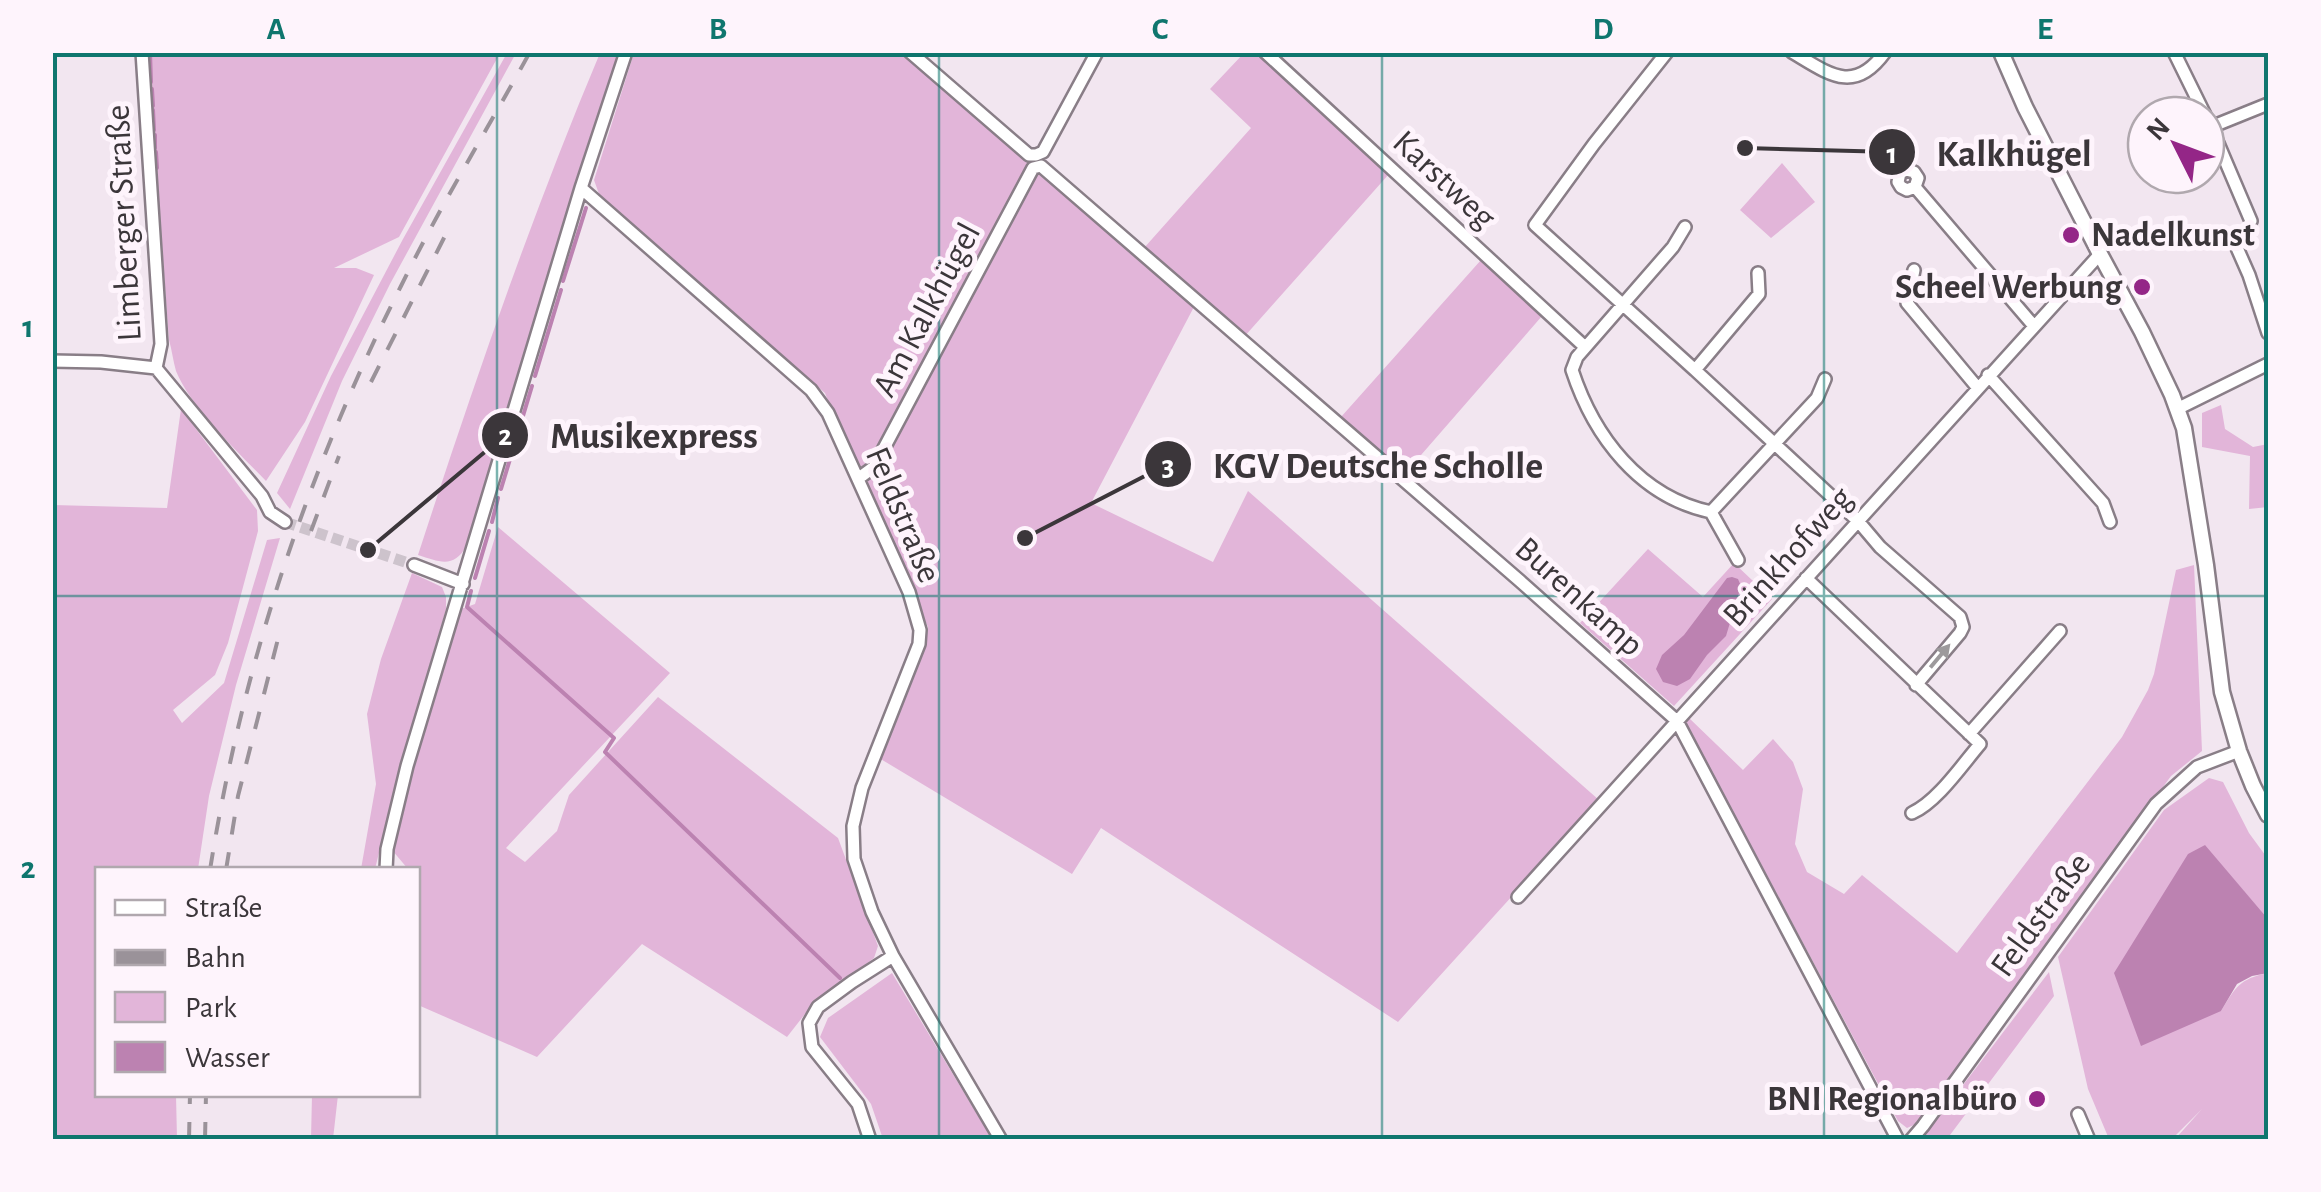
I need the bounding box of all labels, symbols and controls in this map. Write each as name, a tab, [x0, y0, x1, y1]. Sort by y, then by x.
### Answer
text: A	[266, 13, 286, 45]
text: B	[709, 13, 727, 45]
text: C	[1152, 13, 1169, 45]
text: D	[1593, 13, 1614, 45]
text: E	[2037, 13, 2053, 45]
north arrow	[2126, 95, 2226, 195]
street label: Limberger Straße	[100, 104, 148, 342]
text: N	[2142, 113, 2176, 146]
callout: Kalkhügel	[1867, 118, 2112, 186]
street label: Karstweg	[1386, 124, 1502, 236]
text: Kalkhügel	[1936, 136, 2092, 174]
text: 1	[1887, 139, 1897, 169]
street label: Am Kalkhügel	[867, 217, 987, 403]
place label: Nadelkunst	[2091, 218, 2255, 253]
marker: Nadelkunst	[2060, 224, 2082, 246]
place label: Scheel Werbung	[1895, 270, 2122, 305]
marker: Scheel Werbung	[2131, 276, 2153, 298]
text: 1	[22, 311, 34, 343]
callout: Musikexpress	[480, 401, 778, 469]
text: Musikexpress	[550, 418, 758, 456]
text: 2	[498, 421, 512, 451]
callout: KGV Deutsche Scholle	[1143, 430, 1563, 498]
street label: Feldstraße	[859, 442, 947, 588]
text: KGV Deutsche Scholle	[1213, 448, 1543, 486]
text: 3	[1162, 451, 1174, 481]
street label: Brinkhofweg	[1717, 481, 1859, 633]
street label: Burenkamp	[1508, 531, 1650, 663]
one-way arrow	[1929, 644, 1951, 669]
street label: Feldstraße	[1985, 847, 2097, 983]
text: 2	[20, 852, 36, 884]
legend	[95, 867, 420, 1097]
text: Straße	[185, 893, 262, 923]
text: Bahn	[185, 943, 246, 973]
text: Park	[185, 993, 237, 1023]
text: Wasser	[185, 1043, 270, 1073]
place label: BNI Regionalbüro	[1767, 1082, 2017, 1117]
marker: BNI Regionalbüro	[2026, 1088, 2048, 1110]

